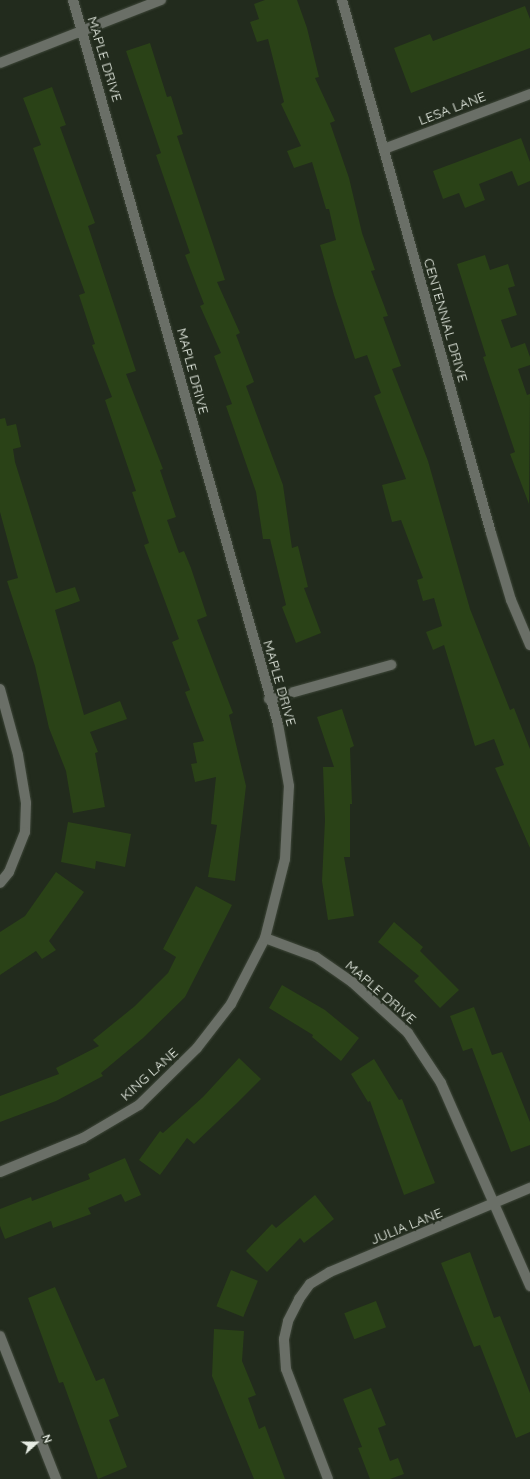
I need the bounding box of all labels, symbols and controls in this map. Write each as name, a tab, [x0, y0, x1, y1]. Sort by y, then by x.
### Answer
street label: MAPLE DRIVE	[84, 14, 126, 104]
street label: LESA LANE	[416, 87, 488, 129]
street label: CENTENNIAL DRIVE	[420, 256, 472, 384]
street label: MAPLE DRIVE	[173, 326, 213, 416]
street label: MAPLE DRIVE	[260, 638, 300, 728]
street label: MAPLE DRIVE	[342, 957, 420, 1027]
street label: KING LANE	[117, 1044, 181, 1104]
street label: JULIA LANE	[367, 1204, 445, 1248]
north arrow	[16, 1423, 56, 1463]
text: N	[39, 1432, 55, 1445]

